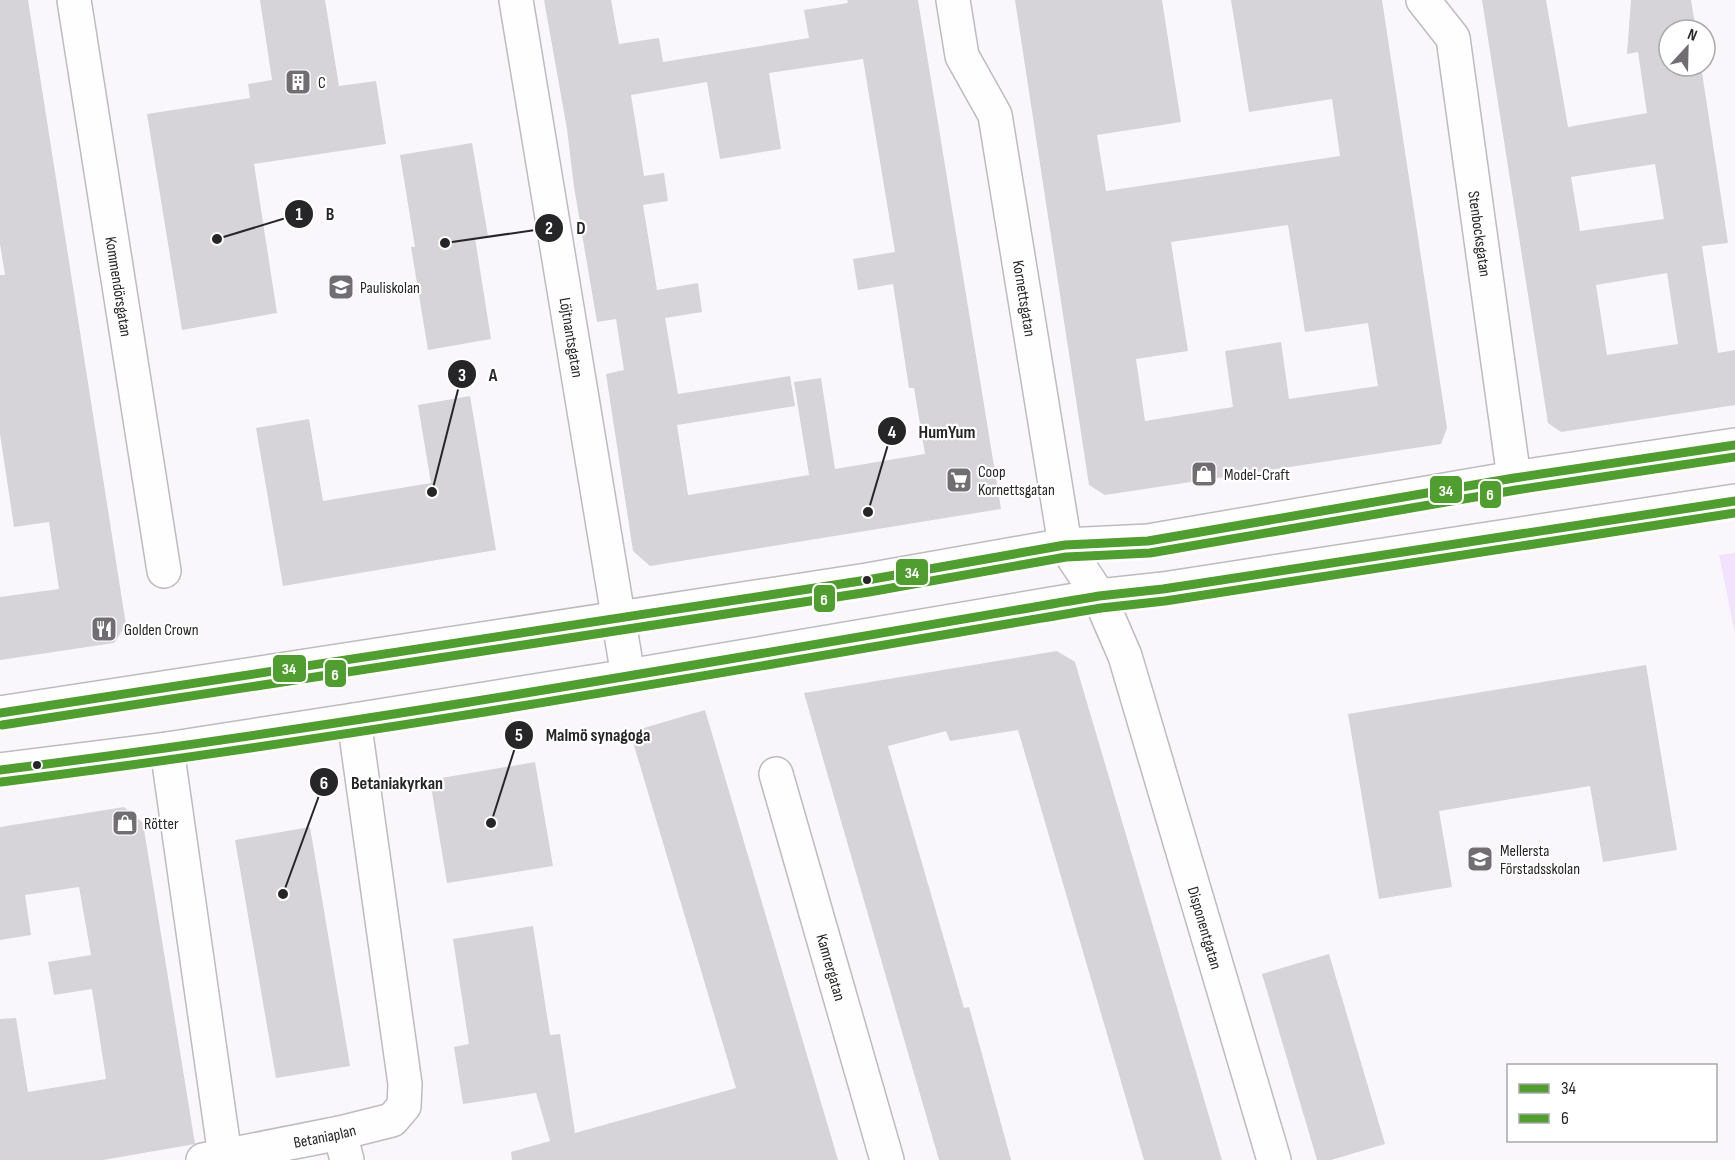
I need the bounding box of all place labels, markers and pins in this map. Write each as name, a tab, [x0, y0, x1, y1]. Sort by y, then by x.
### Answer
building icon: C	[283, 67, 313, 97]
place label: C	[318, 74, 326, 93]
callout: B	[284, 196, 347, 232]
callout: D	[534, 210, 597, 246]
school or university icon: Pauliskolan	[326, 272, 356, 302]
place label: Pauliskolan	[360, 279, 420, 298]
callout: A	[447, 356, 509, 392]
callout: HumYum	[877, 413, 987, 449]
shop icon: Model-Craft	[1189, 459, 1219, 489]
place label: Coop Kornettsgatan	[978, 463, 1055, 500]
supermarket icon: Coop Kornettsgatan	[944, 465, 974, 495]
place label: Model-Craft	[1224, 466, 1290, 485]
unlabelled marker	[861, 574, 873, 586]
restaurant icon: Golden Crown	[89, 614, 119, 644]
place label: Golden Crown	[124, 621, 199, 640]
callout: Malmö synagoga	[504, 717, 662, 753]
unlabelled marker	[31, 759, 43, 771]
callout: Betaniakyrkan	[309, 764, 455, 800]
shop icon: Rötter	[110, 808, 140, 838]
place label: Rötter	[144, 815, 179, 834]
place label: Mellersta Förstadsskolan	[1500, 842, 1580, 879]
school or university icon: Mellersta Förstadsskolan	[1465, 844, 1495, 874]

